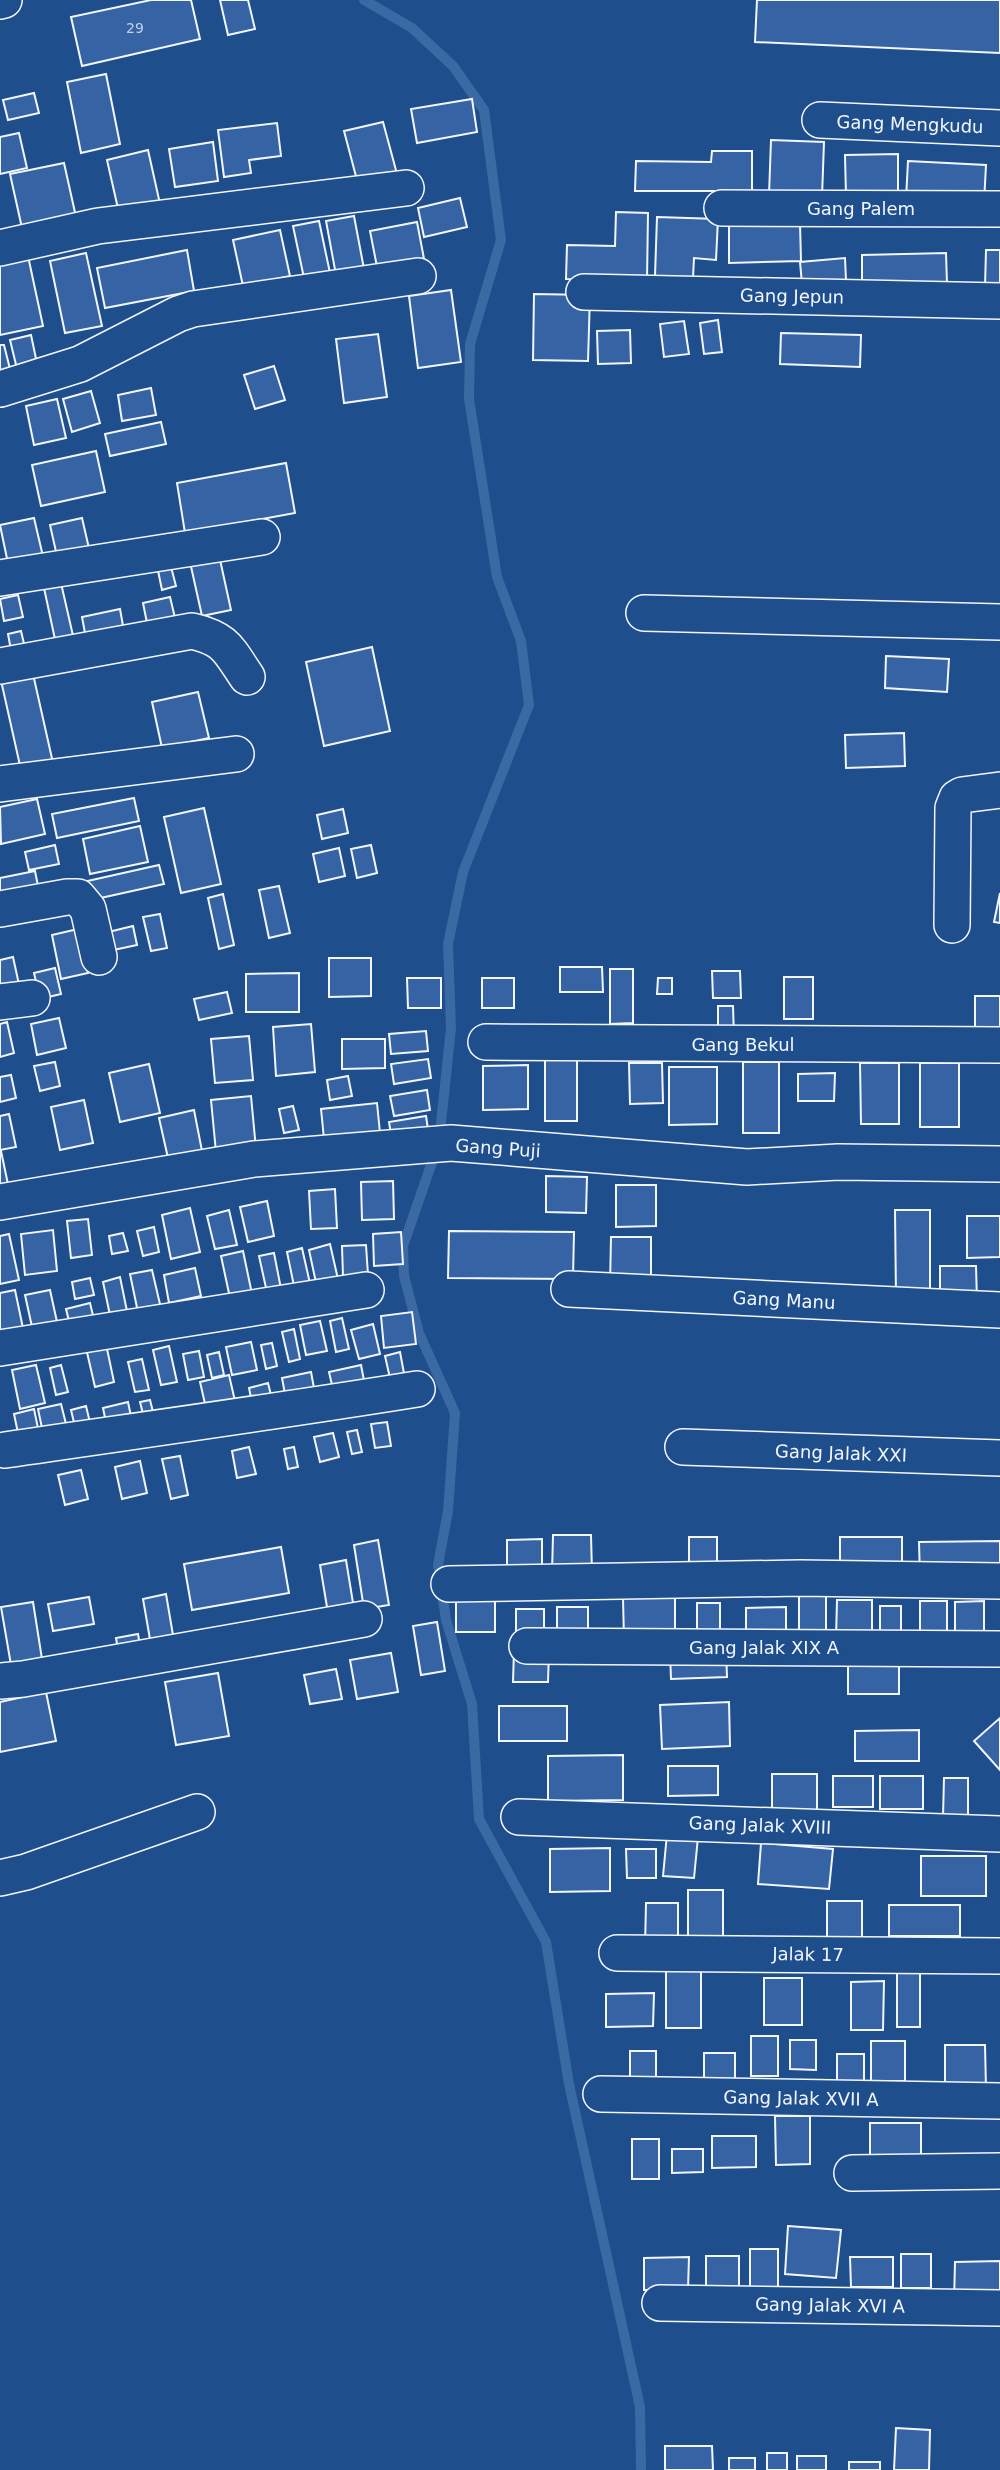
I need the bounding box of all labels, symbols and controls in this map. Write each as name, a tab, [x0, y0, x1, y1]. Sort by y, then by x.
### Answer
house number: 29	[126, 20, 144, 36]
street label: Gang Mengkudu	[836, 111, 984, 137]
street label: Gang Palem	[807, 198, 915, 219]
street label: Gang Jepun	[740, 285, 844, 307]
street label: Gang Bekul	[691, 1034, 795, 1055]
street label: Gang Puji	[455, 1135, 541, 1161]
street label: Gang Manu	[732, 1287, 836, 1313]
street label: Gang Jalak XXI	[775, 1440, 907, 1466]
street label: Gang Jalak XIX A	[689, 1637, 840, 1658]
street label: Gang Jalak XVIII	[688, 1812, 832, 1838]
street label: Jalak 17	[771, 1943, 844, 1965]
street label: Gang Jalak XVII A	[723, 2086, 880, 2110]
street label: Gang Jalak XVI A	[755, 2293, 906, 2317]

